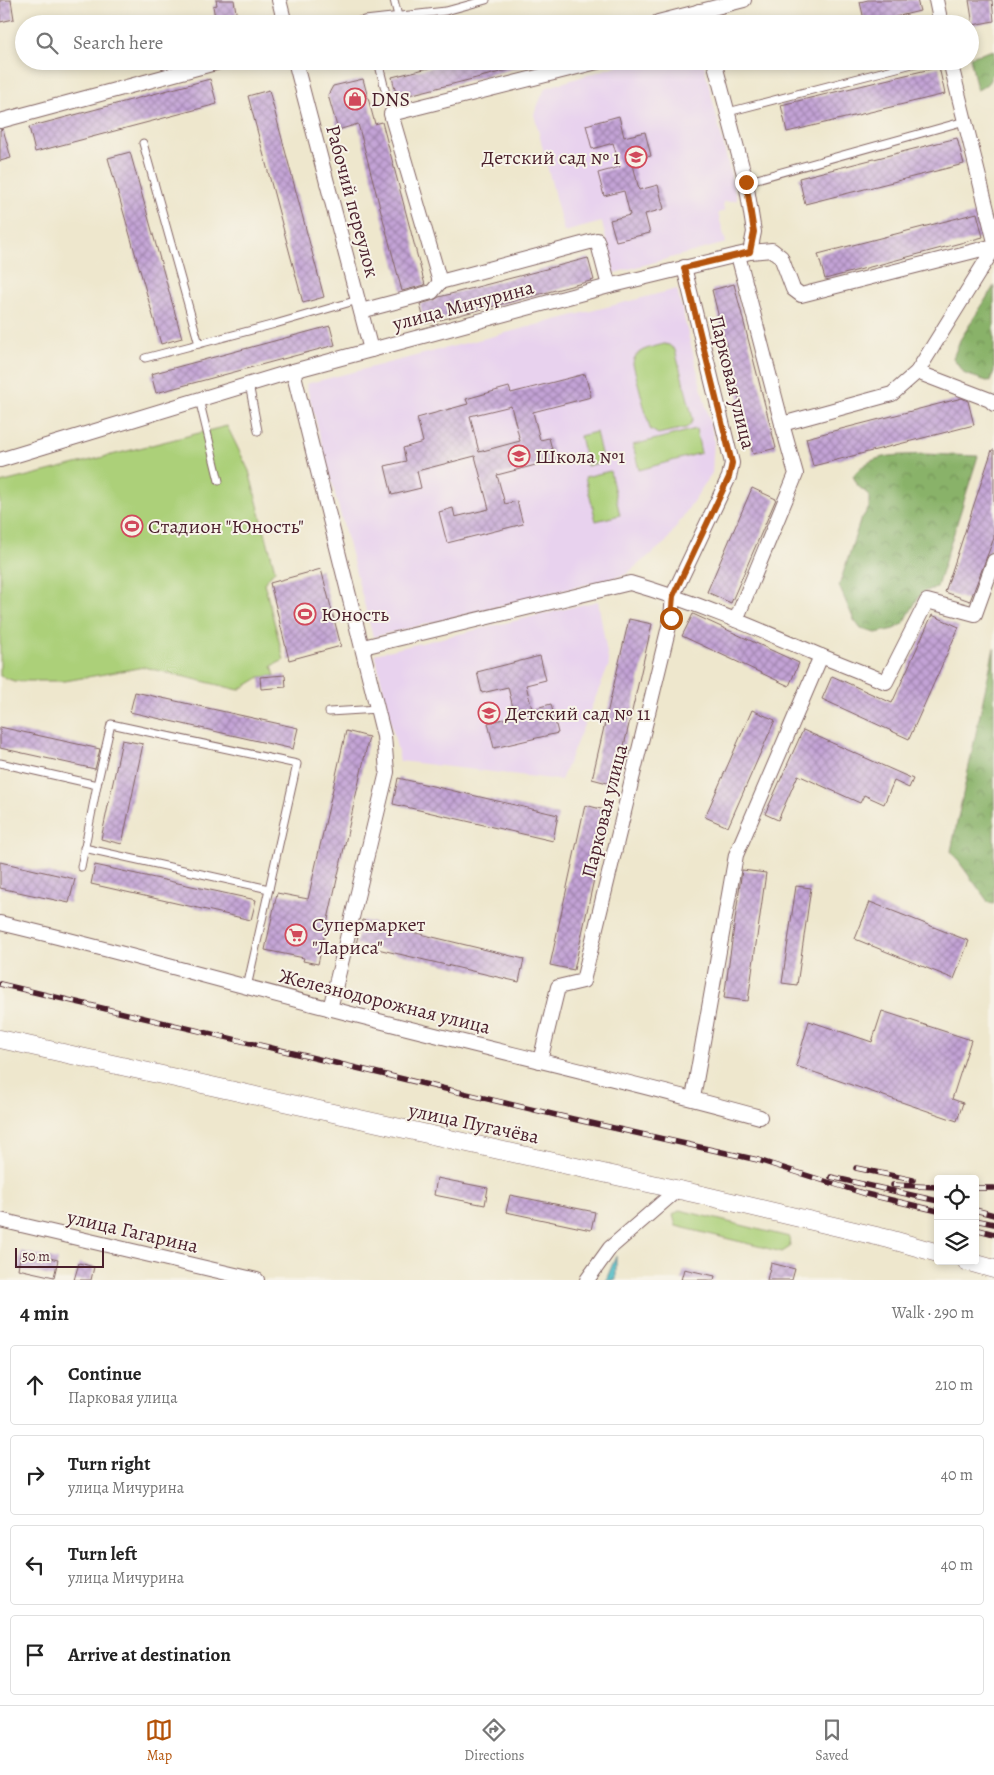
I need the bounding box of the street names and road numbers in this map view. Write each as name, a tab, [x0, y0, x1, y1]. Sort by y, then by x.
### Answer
street label: Рабочий переулок	[319, 122, 386, 280]
street label: улица Мичурина	[389, 273, 538, 338]
street label: Парковая улица	[703, 312, 762, 453]
street label: Парковая улица	[575, 741, 634, 881]
street label: Железнодорожная улица	[276, 962, 494, 1041]
street label: улица Пугачёва	[405, 1096, 542, 1151]
street label: улица Гагарина	[64, 1203, 202, 1260]

